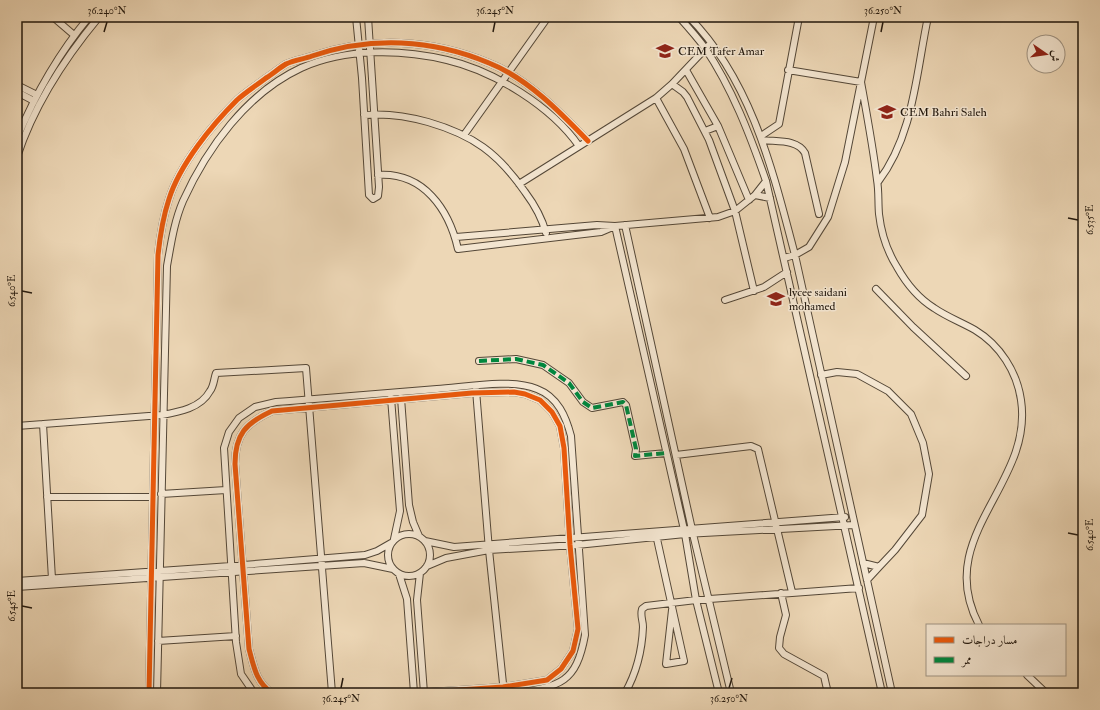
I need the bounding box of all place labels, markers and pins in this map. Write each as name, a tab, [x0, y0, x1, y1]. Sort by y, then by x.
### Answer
school or university icon: CEM Tafer Amar	[655, 41, 675, 61]
place label: CEM Tafer Amar	[678, 44, 765, 59]
school or university icon: CEM Bahri Saleh	[877, 102, 897, 122]
place label: CEM Bahri Saleh	[900, 105, 987, 120]
place label: lycee saidani mohamed	[789, 285, 847, 314]
school or university icon: lycee saidani mohamed	[766, 289, 786, 309]

